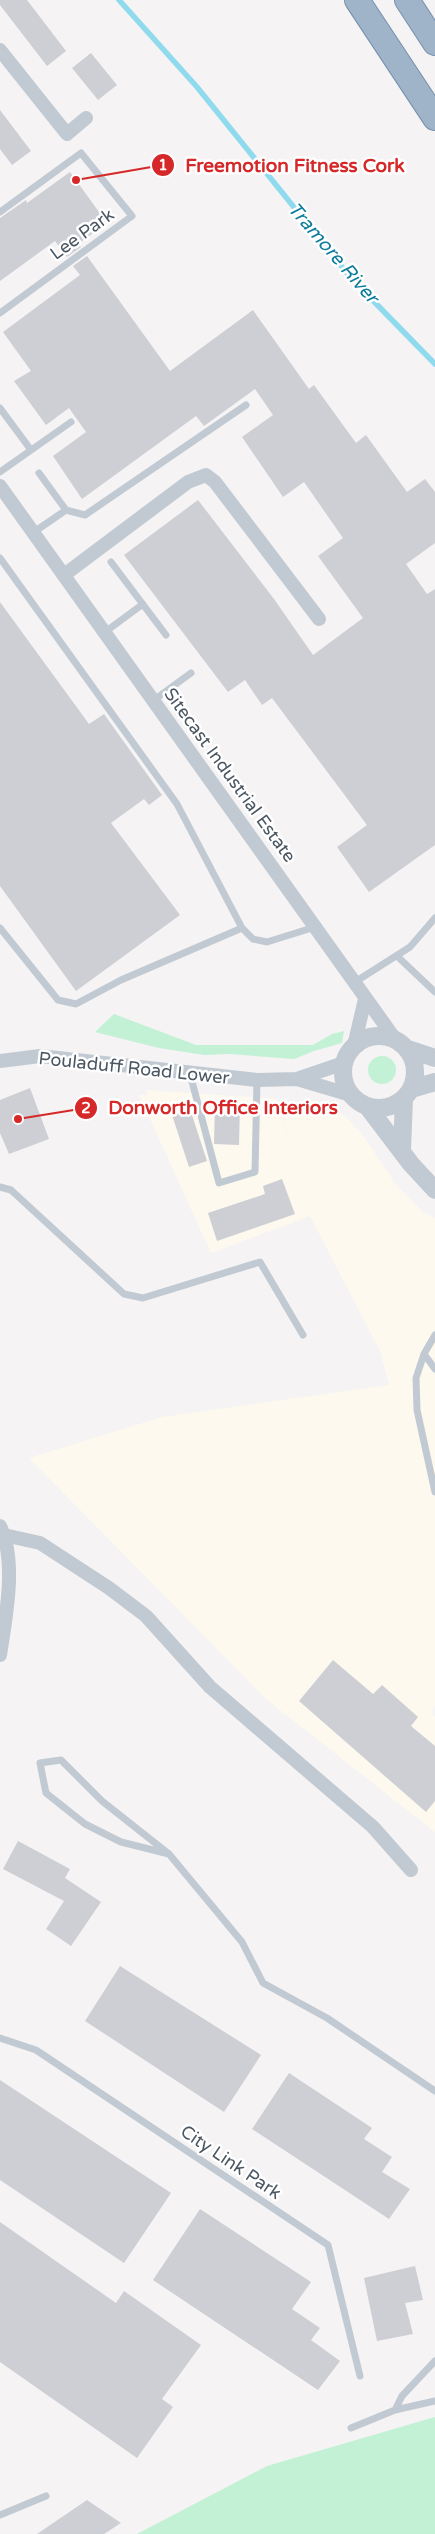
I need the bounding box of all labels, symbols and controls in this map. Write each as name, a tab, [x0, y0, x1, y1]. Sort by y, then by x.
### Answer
callout: Freemotion Fitness Cork	[150, 148, 415, 182]
text: Freemotion Fitness Cork	[185, 155, 405, 177]
text: 1	[158, 156, 168, 174]
water label: Tramore River	[283, 198, 385, 310]
street label: Lee Park	[46, 203, 118, 265]
street label: Sitecast Industrial Estate	[159, 684, 301, 866]
street label: Pouladuff Road Lower	[38, 1047, 231, 1089]
callout: Donworth Office Interiors	[73, 1091, 348, 1125]
text: Donworth Office Interiors	[108, 1097, 338, 1119]
text: 2	[81, 1099, 91, 1117]
street label: City Link Park	[176, 2120, 286, 2204]

